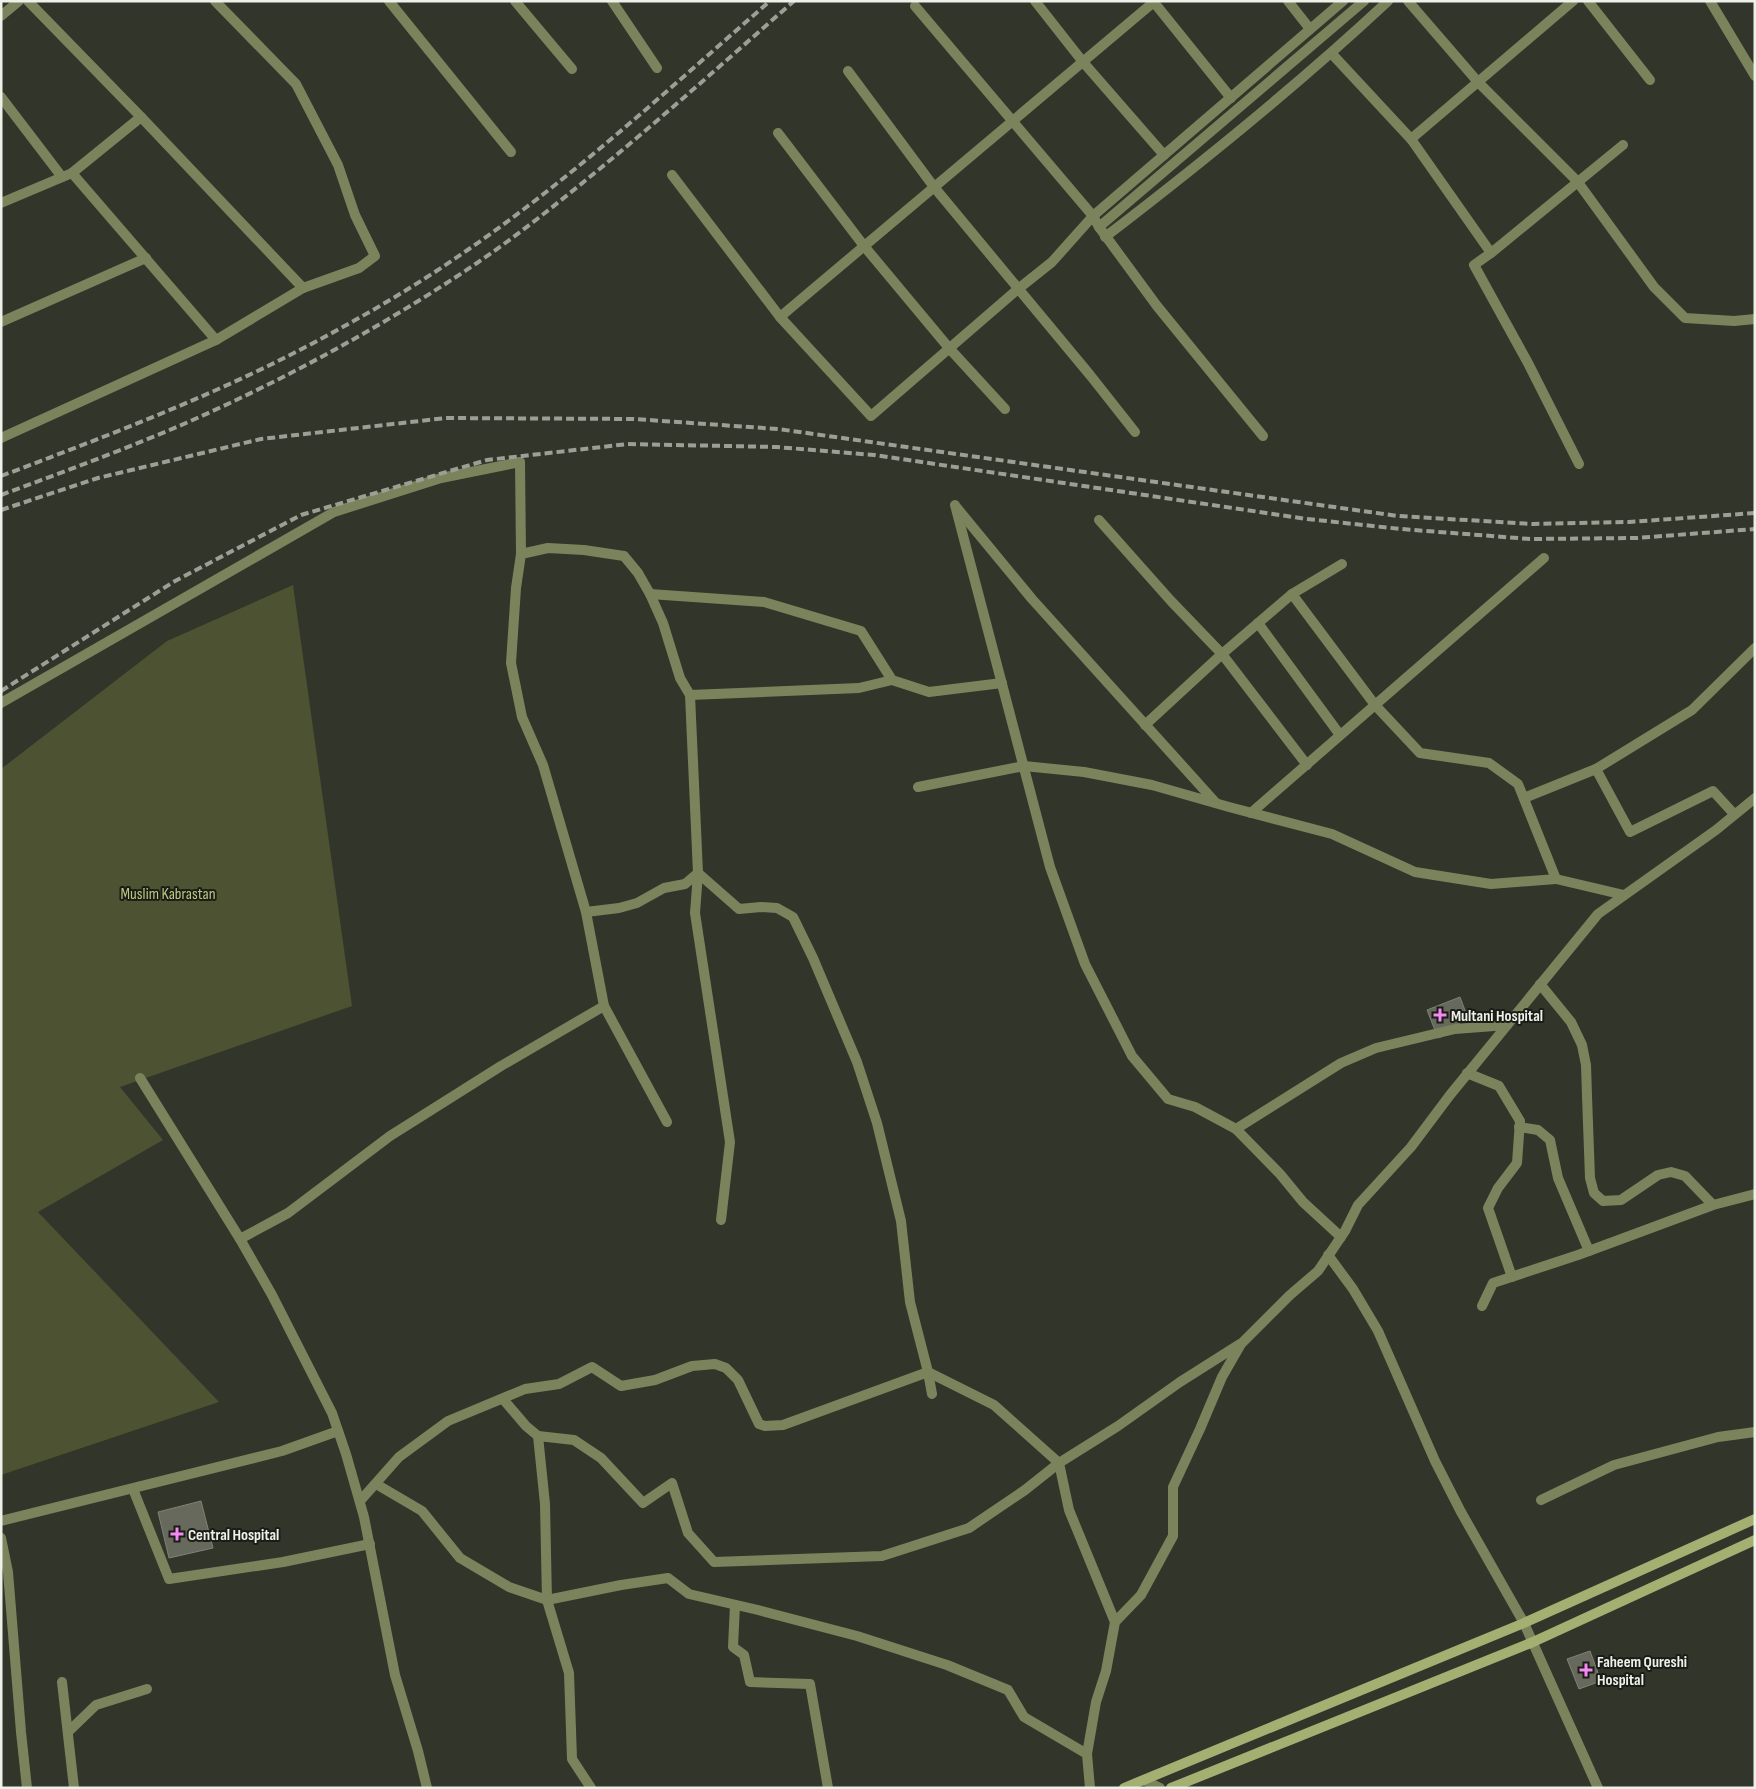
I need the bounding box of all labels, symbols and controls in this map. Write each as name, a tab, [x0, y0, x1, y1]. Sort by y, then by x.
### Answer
park label: Muslim Kabrastan	[120, 885, 216, 904]
place label: Multani Hospital	[1451, 1007, 1543, 1026]
marker: Multani Hospital	[1433, 1008, 1447, 1022]
place label: Central Hospital	[188, 1526, 279, 1545]
marker: Central Hospital	[170, 1527, 184, 1541]
place label: Faheem Qureshi Hospital	[1597, 1653, 1687, 1690]
marker: Faheem Qureshi Hospital	[1579, 1663, 1593, 1677]

